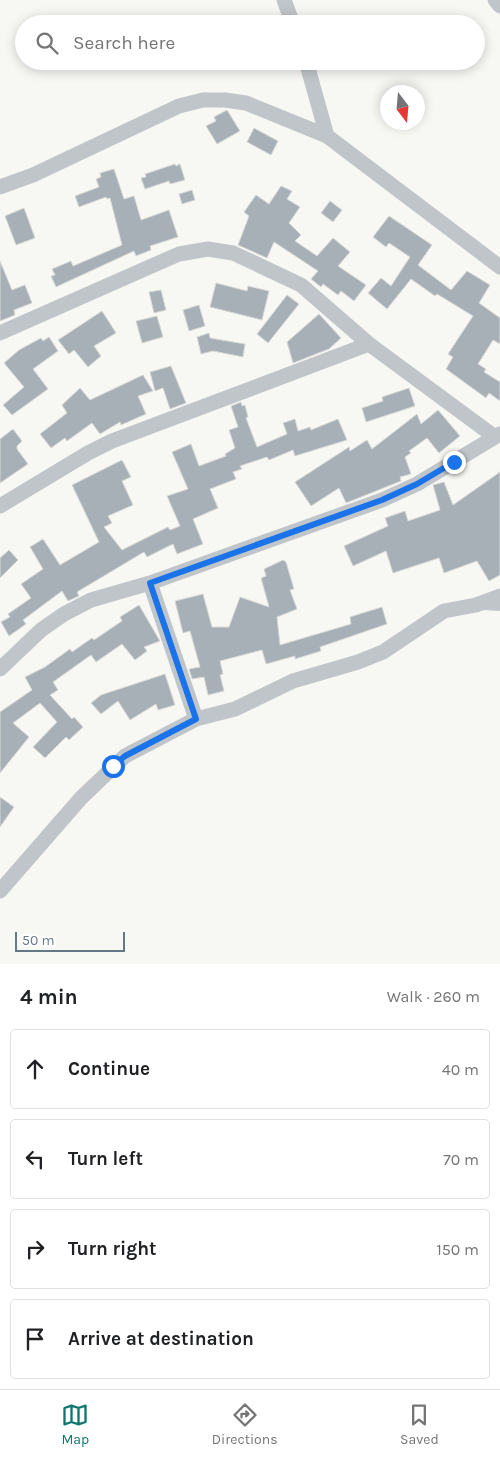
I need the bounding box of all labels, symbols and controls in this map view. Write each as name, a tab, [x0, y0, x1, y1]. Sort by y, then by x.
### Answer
search box	[15, 15, 485, 70]
icon: search	[33, 29, 61, 57]
text: Search here	[73, 32, 175, 54]
north arrow	[380, 85, 425, 130]
route end	[443, 451, 466, 474]
route start	[102, 755, 125, 778]
scale bar	[15, 929, 125, 952]
text: 50 m	[22, 932, 55, 949]
text: 4 min	[20, 985, 78, 1009]
text: Walk · 260 m	[387, 987, 480, 1006]
icon: ahead	[21, 1055, 49, 1083]
text: Continue	[68, 1058, 150, 1080]
text: 40 m	[442, 1060, 479, 1079]
icon: left	[21, 1145, 49, 1173]
text: Turn left	[68, 1148, 143, 1170]
text: 70 m	[443, 1150, 479, 1169]
icon: right	[21, 1235, 49, 1263]
text: Turn right	[68, 1238, 157, 1260]
text: 150 m	[436, 1240, 479, 1259]
icon: arrive	[21, 1325, 49, 1353]
text: Arrive at destination	[68, 1328, 254, 1350]
tab: Map	[61, 1401, 89, 1448]
tab: Directions	[212, 1401, 278, 1448]
tab: Saved	[400, 1401, 439, 1448]

